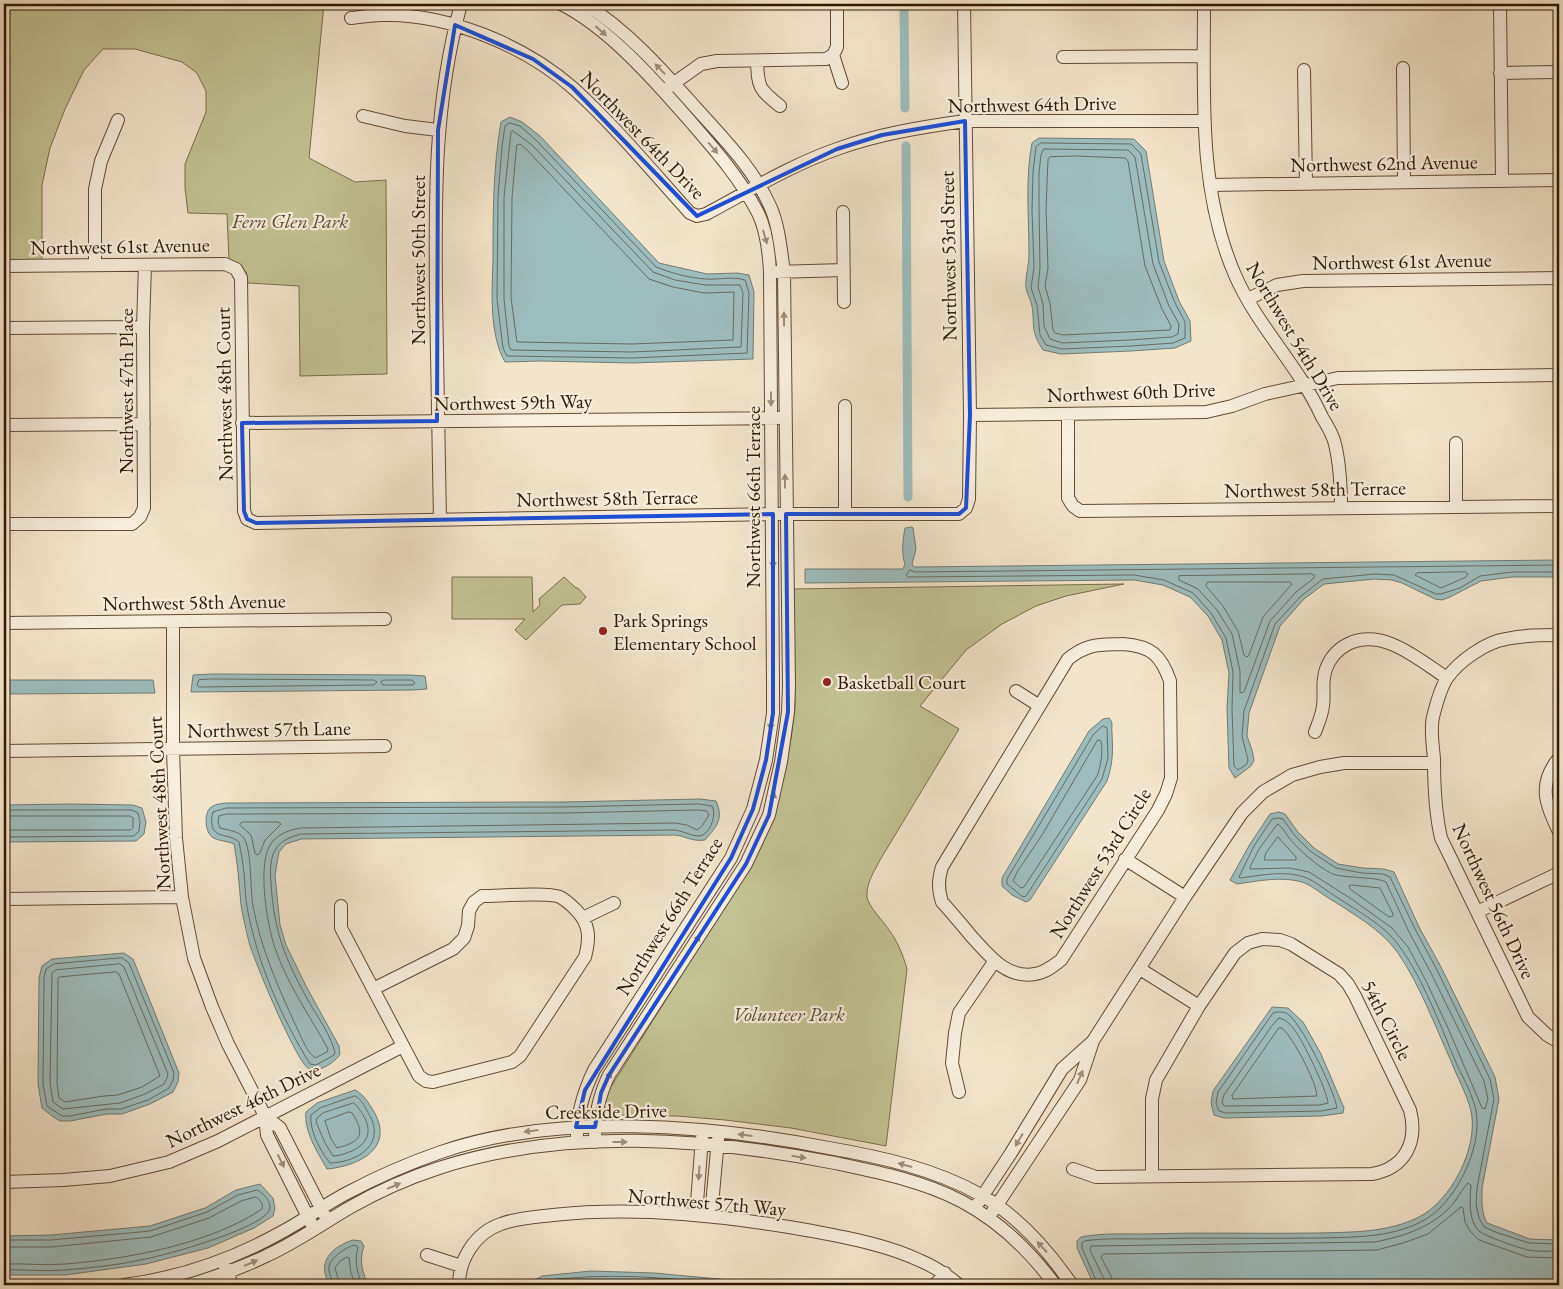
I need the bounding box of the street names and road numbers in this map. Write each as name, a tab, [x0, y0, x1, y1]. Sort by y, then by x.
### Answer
street label: Northwest 64th Drive	[575, 65, 711, 205]
street label: Northwest 64th Drive	[947, 90, 1117, 118]
street label: Northwest 62nd Avenue	[1290, 148, 1478, 178]
street label: Northwest 53rd Street	[934, 170, 962, 341]
street label: Northwest 50th Street	[405, 174, 431, 345]
street label: Northwest 61st Avenue	[30, 231, 210, 261]
street label: Northwest 61st Avenue	[1312, 246, 1492, 276]
street label: Northwest 54th Drive	[1240, 257, 1350, 415]
street label: Northwest 48th Court	[209, 306, 239, 481]
street label: Northwest 47th Place	[113, 308, 139, 474]
street label: Northwest 60th Drive	[1046, 376, 1216, 408]
street label: Northwest 59th Way	[433, 388, 593, 416]
street label: Northwest 66th Terrace	[740, 406, 766, 588]
street label: Northwest 58th Terrace	[1224, 474, 1406, 504]
street label: Northwest 58th Terrace	[516, 483, 698, 513]
street label: Northwest 58th Avenue	[102, 587, 286, 617]
street label: Northwest 48th Court	[141, 715, 177, 890]
street label: Northwest 57th Lane	[187, 715, 351, 743]
street label: Northwest 53rd Circle	[1043, 783, 1157, 943]
street label: Northwest 56th Drive	[1447, 819, 1542, 983]
street label: Northwest 66th Terrace	[610, 832, 728, 1000]
street label: 54th Circle	[1356, 976, 1418, 1065]
street label: Northwest 46th Drive	[161, 1056, 325, 1154]
street label: Creekside Drive	[545, 1097, 667, 1125]
street label: Northwest 57th Way	[627, 1182, 788, 1222]

